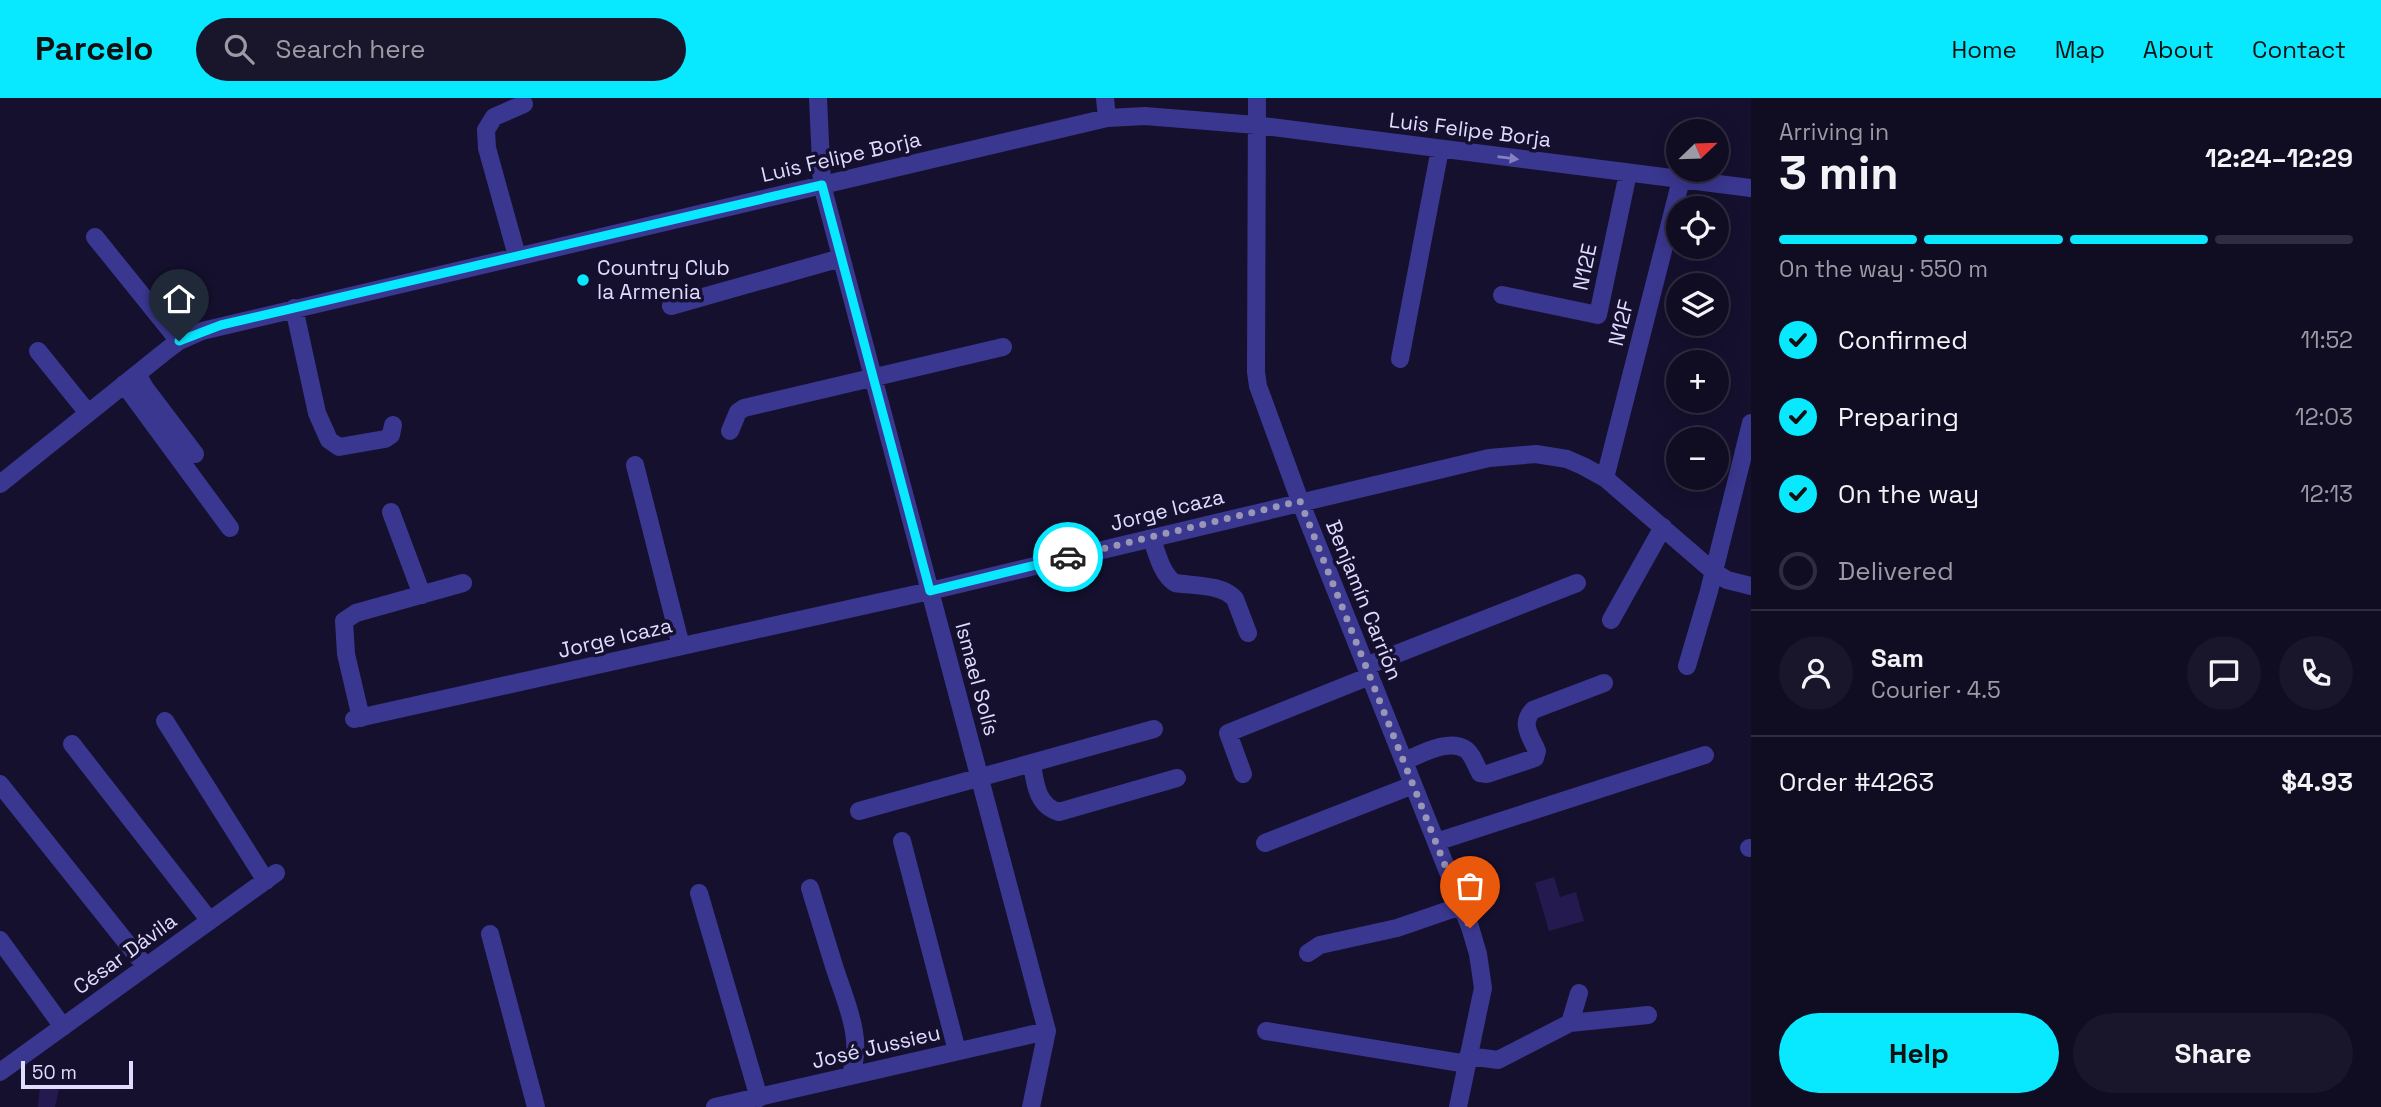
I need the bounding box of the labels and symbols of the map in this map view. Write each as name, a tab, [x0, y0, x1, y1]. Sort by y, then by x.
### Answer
street label: Luis Felipe Borja	[1387, 106, 1553, 153]
north arrow	[1666, 119, 1729, 182]
street label: Luis Felipe Borja	[758, 125, 923, 188]
one-way arrow	[1497, 153, 1519, 164]
street label: N12E	[1566, 241, 1603, 293]
place label: Country Club la Armenia	[597, 254, 730, 305]
pin	[149, 269, 209, 341]
marker: Country Club la Armenia	[575, 272, 591, 288]
street label: N12F	[1602, 297, 1639, 349]
street label: Jorge Icaza	[1107, 482, 1227, 537]
street label: Benjamín Carrión	[1320, 516, 1409, 684]
courier	[1033, 522, 1103, 592]
street label: Jorge Icaza	[555, 611, 675, 664]
street label: Ismael Solís	[949, 619, 1006, 738]
pin	[1440, 856, 1500, 928]
street label: César Dávila	[68, 907, 182, 1000]
street label: José Jussieu	[809, 1019, 943, 1074]
scale bar	[21, 1058, 133, 1090]

